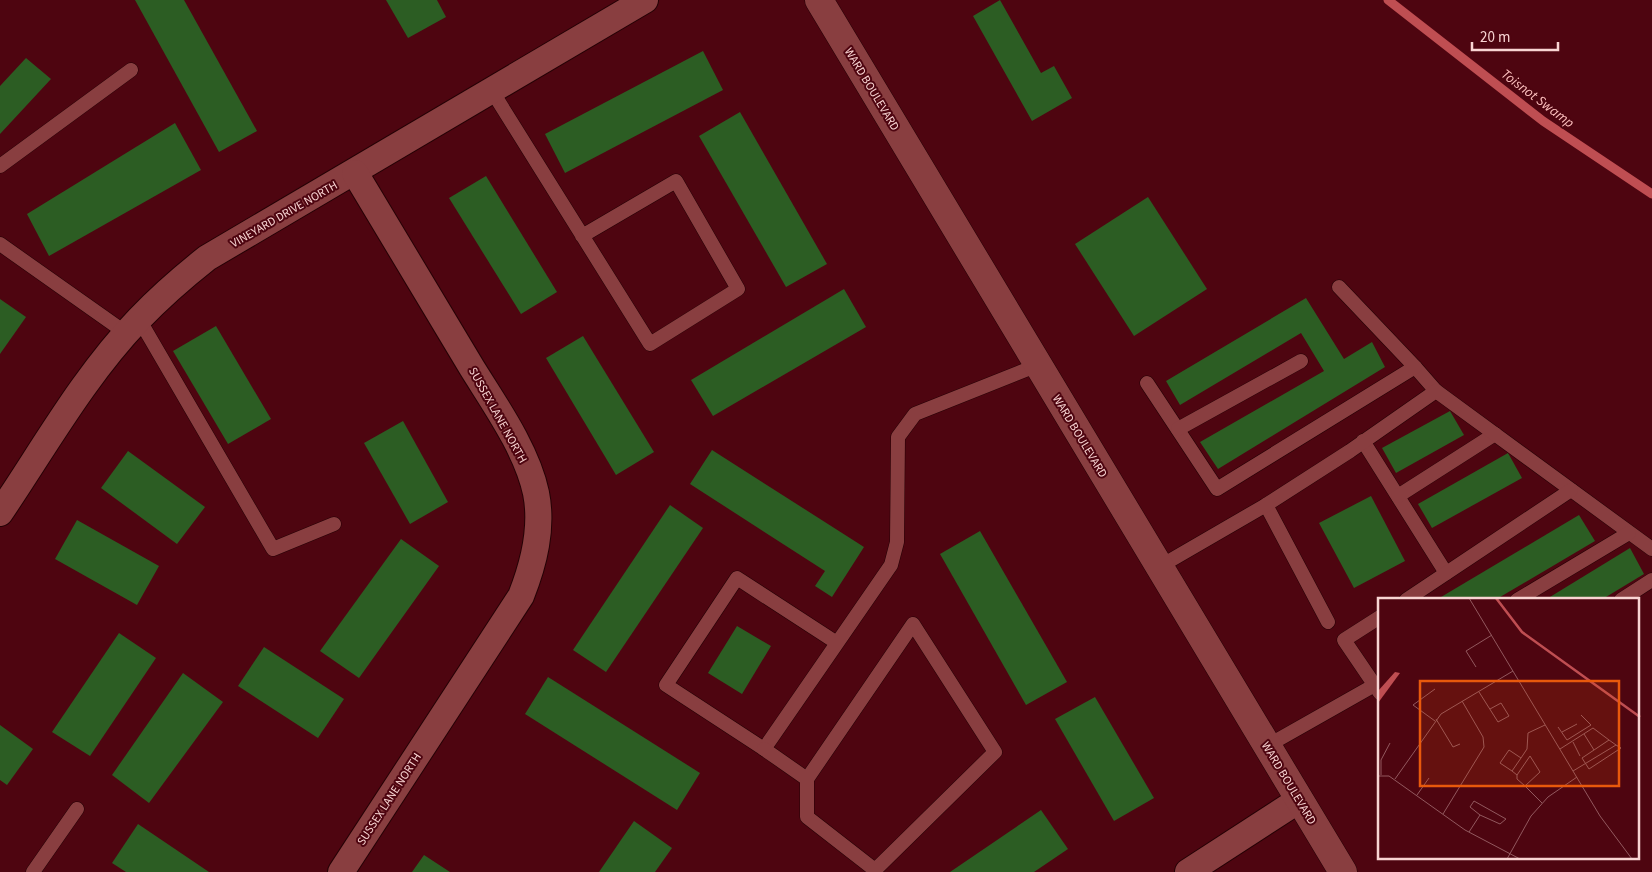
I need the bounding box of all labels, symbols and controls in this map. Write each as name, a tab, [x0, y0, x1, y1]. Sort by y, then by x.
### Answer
scale bar	[1472, 20, 1558, 52]
text: 20 m	[1480, 27, 1510, 48]
street label: WARD BOULEVARD	[840, 44, 903, 134]
water label: Toisnot Swamp	[1497, 65, 1578, 133]
street label: VINEYARD DRIVE NORTH	[228, 177, 341, 252]
street label: SUSSEX LANE NORTH	[464, 364, 531, 466]
street label: WARD BOULEVARD	[1048, 391, 1111, 481]
inset map	[1378, 598, 1640, 860]
street label: WARD BOULEVARD	[1257, 738, 1320, 828]
street label: SUSSEX LANE NORTH	[353, 750, 426, 849]

